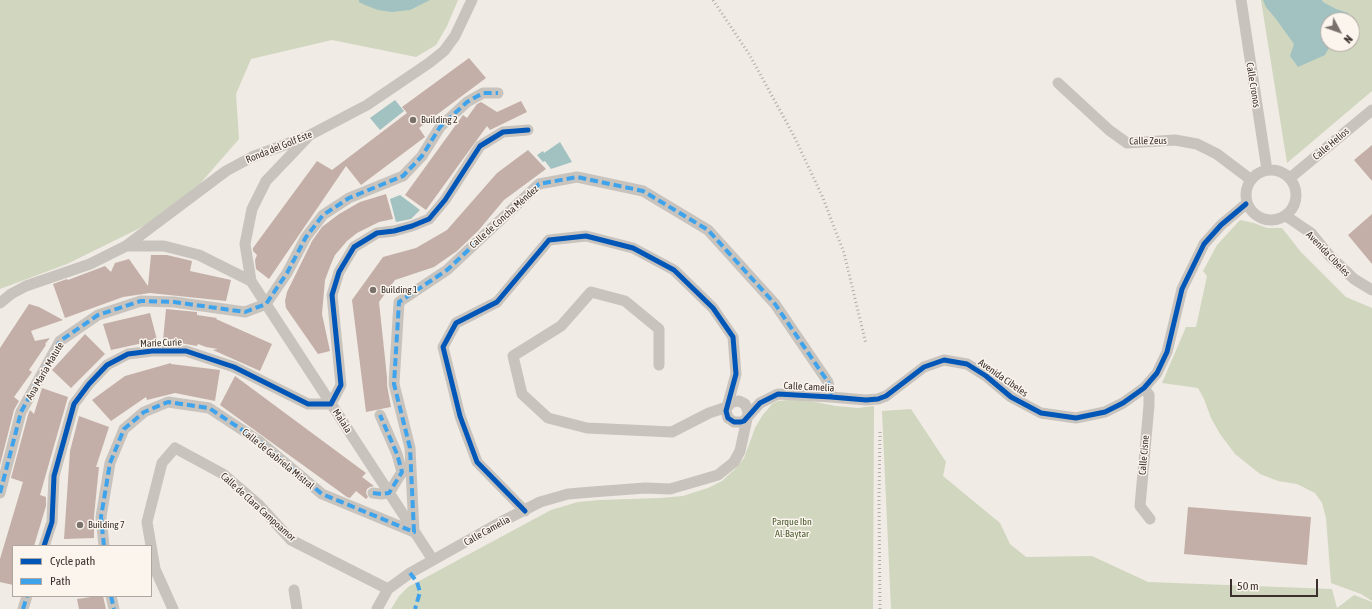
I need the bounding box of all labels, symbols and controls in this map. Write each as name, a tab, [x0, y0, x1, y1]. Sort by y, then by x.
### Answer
north arrow	[1320, 12, 1360, 52]
text: N	[1342, 33, 1355, 46]
street label: Calle Cronos	[1244, 62, 1262, 108]
place label: Building 2	[421, 114, 458, 126]
marker: Building 2	[408, 115, 418, 125]
street label: Calle Helios	[1310, 125, 1352, 163]
street label: Ronda del Golf Este	[244, 128, 314, 166]
street label: Calle Zeus	[1129, 135, 1167, 147]
street label: Calle de Concha Méndez	[467, 183, 541, 251]
street label: Avenida Cibeles	[1304, 229, 1352, 279]
place label: Building 1	[381, 284, 418, 296]
marker: Building 1	[368, 285, 378, 295]
street label: Marie Curie	[140, 336, 182, 350]
street label: Ana María Matute	[24, 340, 66, 402]
street label: Avenida Cibeles	[976, 356, 1030, 400]
street label: Calle Camelia	[783, 380, 835, 394]
street label: Malala	[330, 407, 354, 435]
street label: Calle de Gabriela Mistral	[239, 426, 317, 492]
street label: Calle Cisne	[1136, 435, 1152, 475]
street label: Calle de Clara Campoamor	[218, 470, 298, 544]
street label: Calle Camelia	[462, 513, 512, 549]
park label: Parque Ibn Al-Baytar	[772, 516, 812, 540]
place label: Building 7	[88, 519, 125, 531]
marker: Building 7	[75, 520, 85, 530]
legend	[12, 545, 152, 597]
text: Cycle path	[50, 554, 95, 568]
scale bar	[1232, 571, 1320, 597]
text: Path	[50, 574, 71, 588]
text: 50 m	[1237, 579, 1259, 593]

